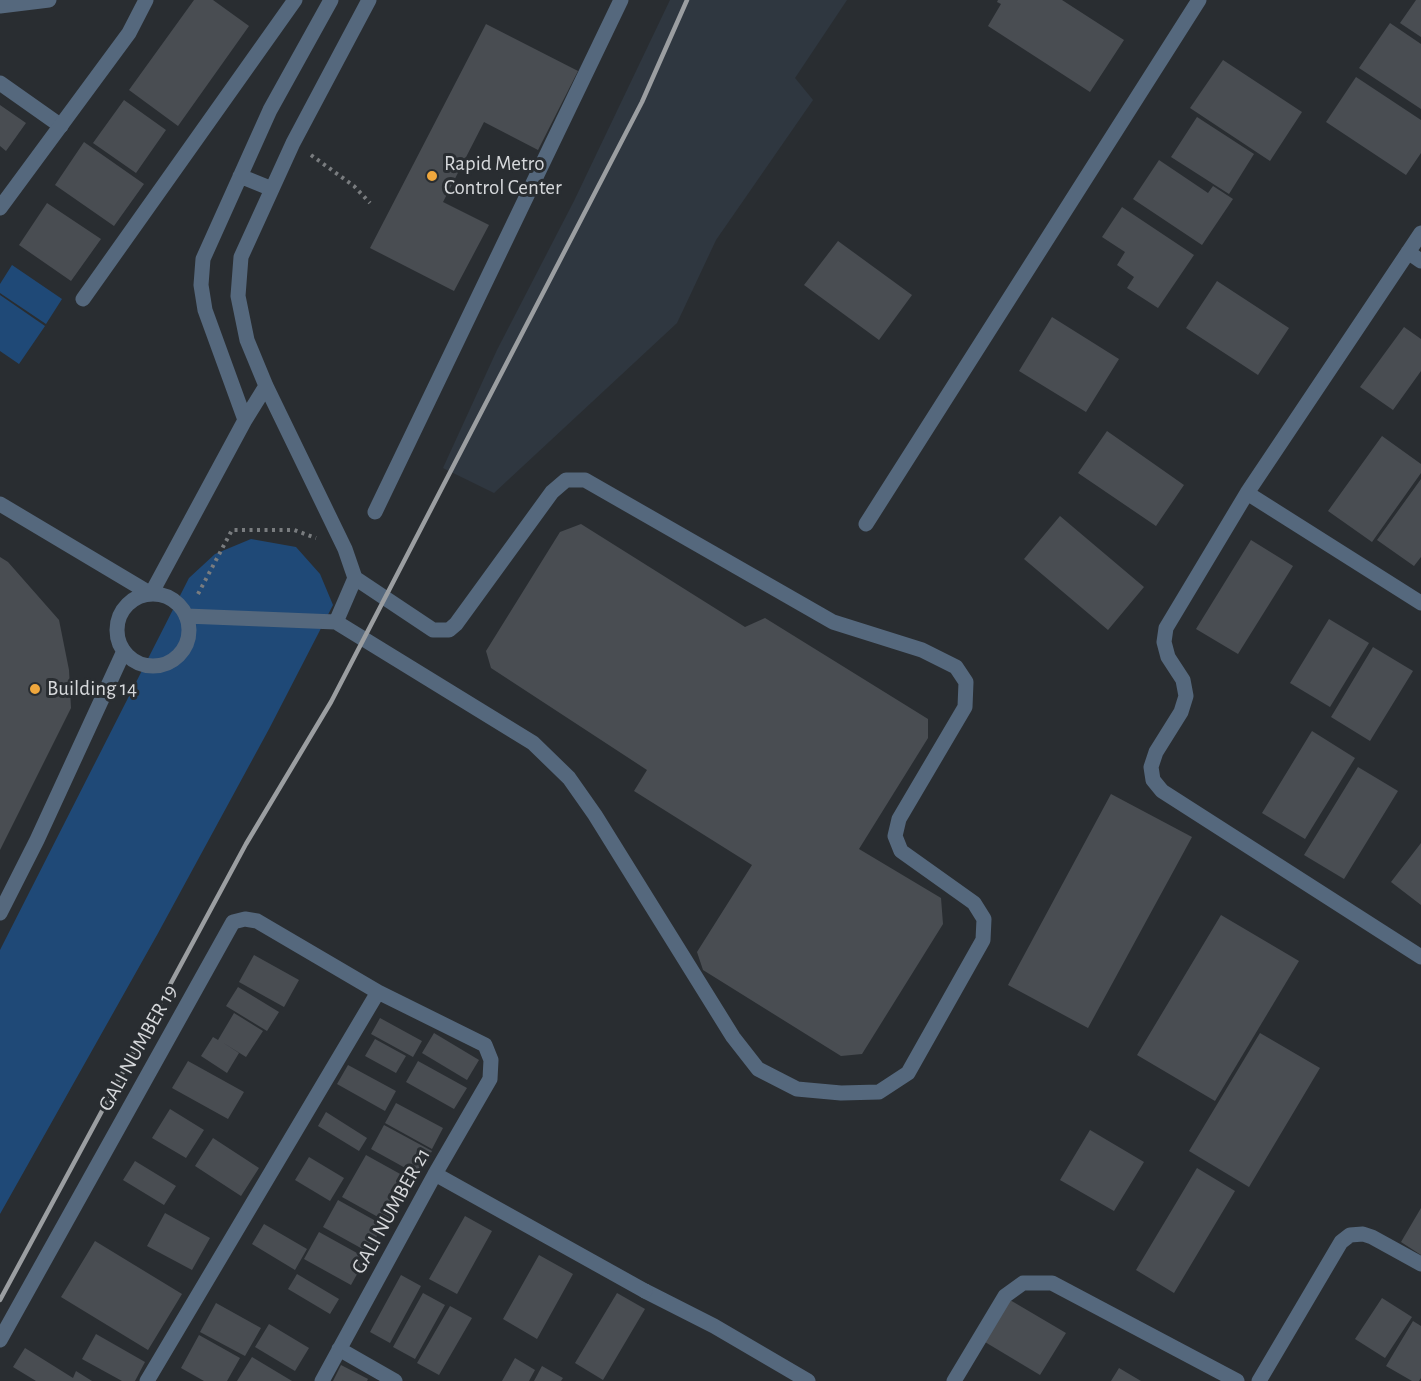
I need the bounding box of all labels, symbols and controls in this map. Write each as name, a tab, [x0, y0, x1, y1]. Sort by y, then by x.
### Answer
place label: Rapid Metro Control Center	[444, 151, 562, 201]
marker: Rapid Metro Control Center	[425, 169, 439, 183]
place label: Building 14	[47, 676, 137, 702]
marker: Building 14	[28, 682, 42, 696]
street label: GALI NUMBER 19	[93, 981, 183, 1115]
street label: GALI NUMBER 21	[346, 1144, 436, 1278]

